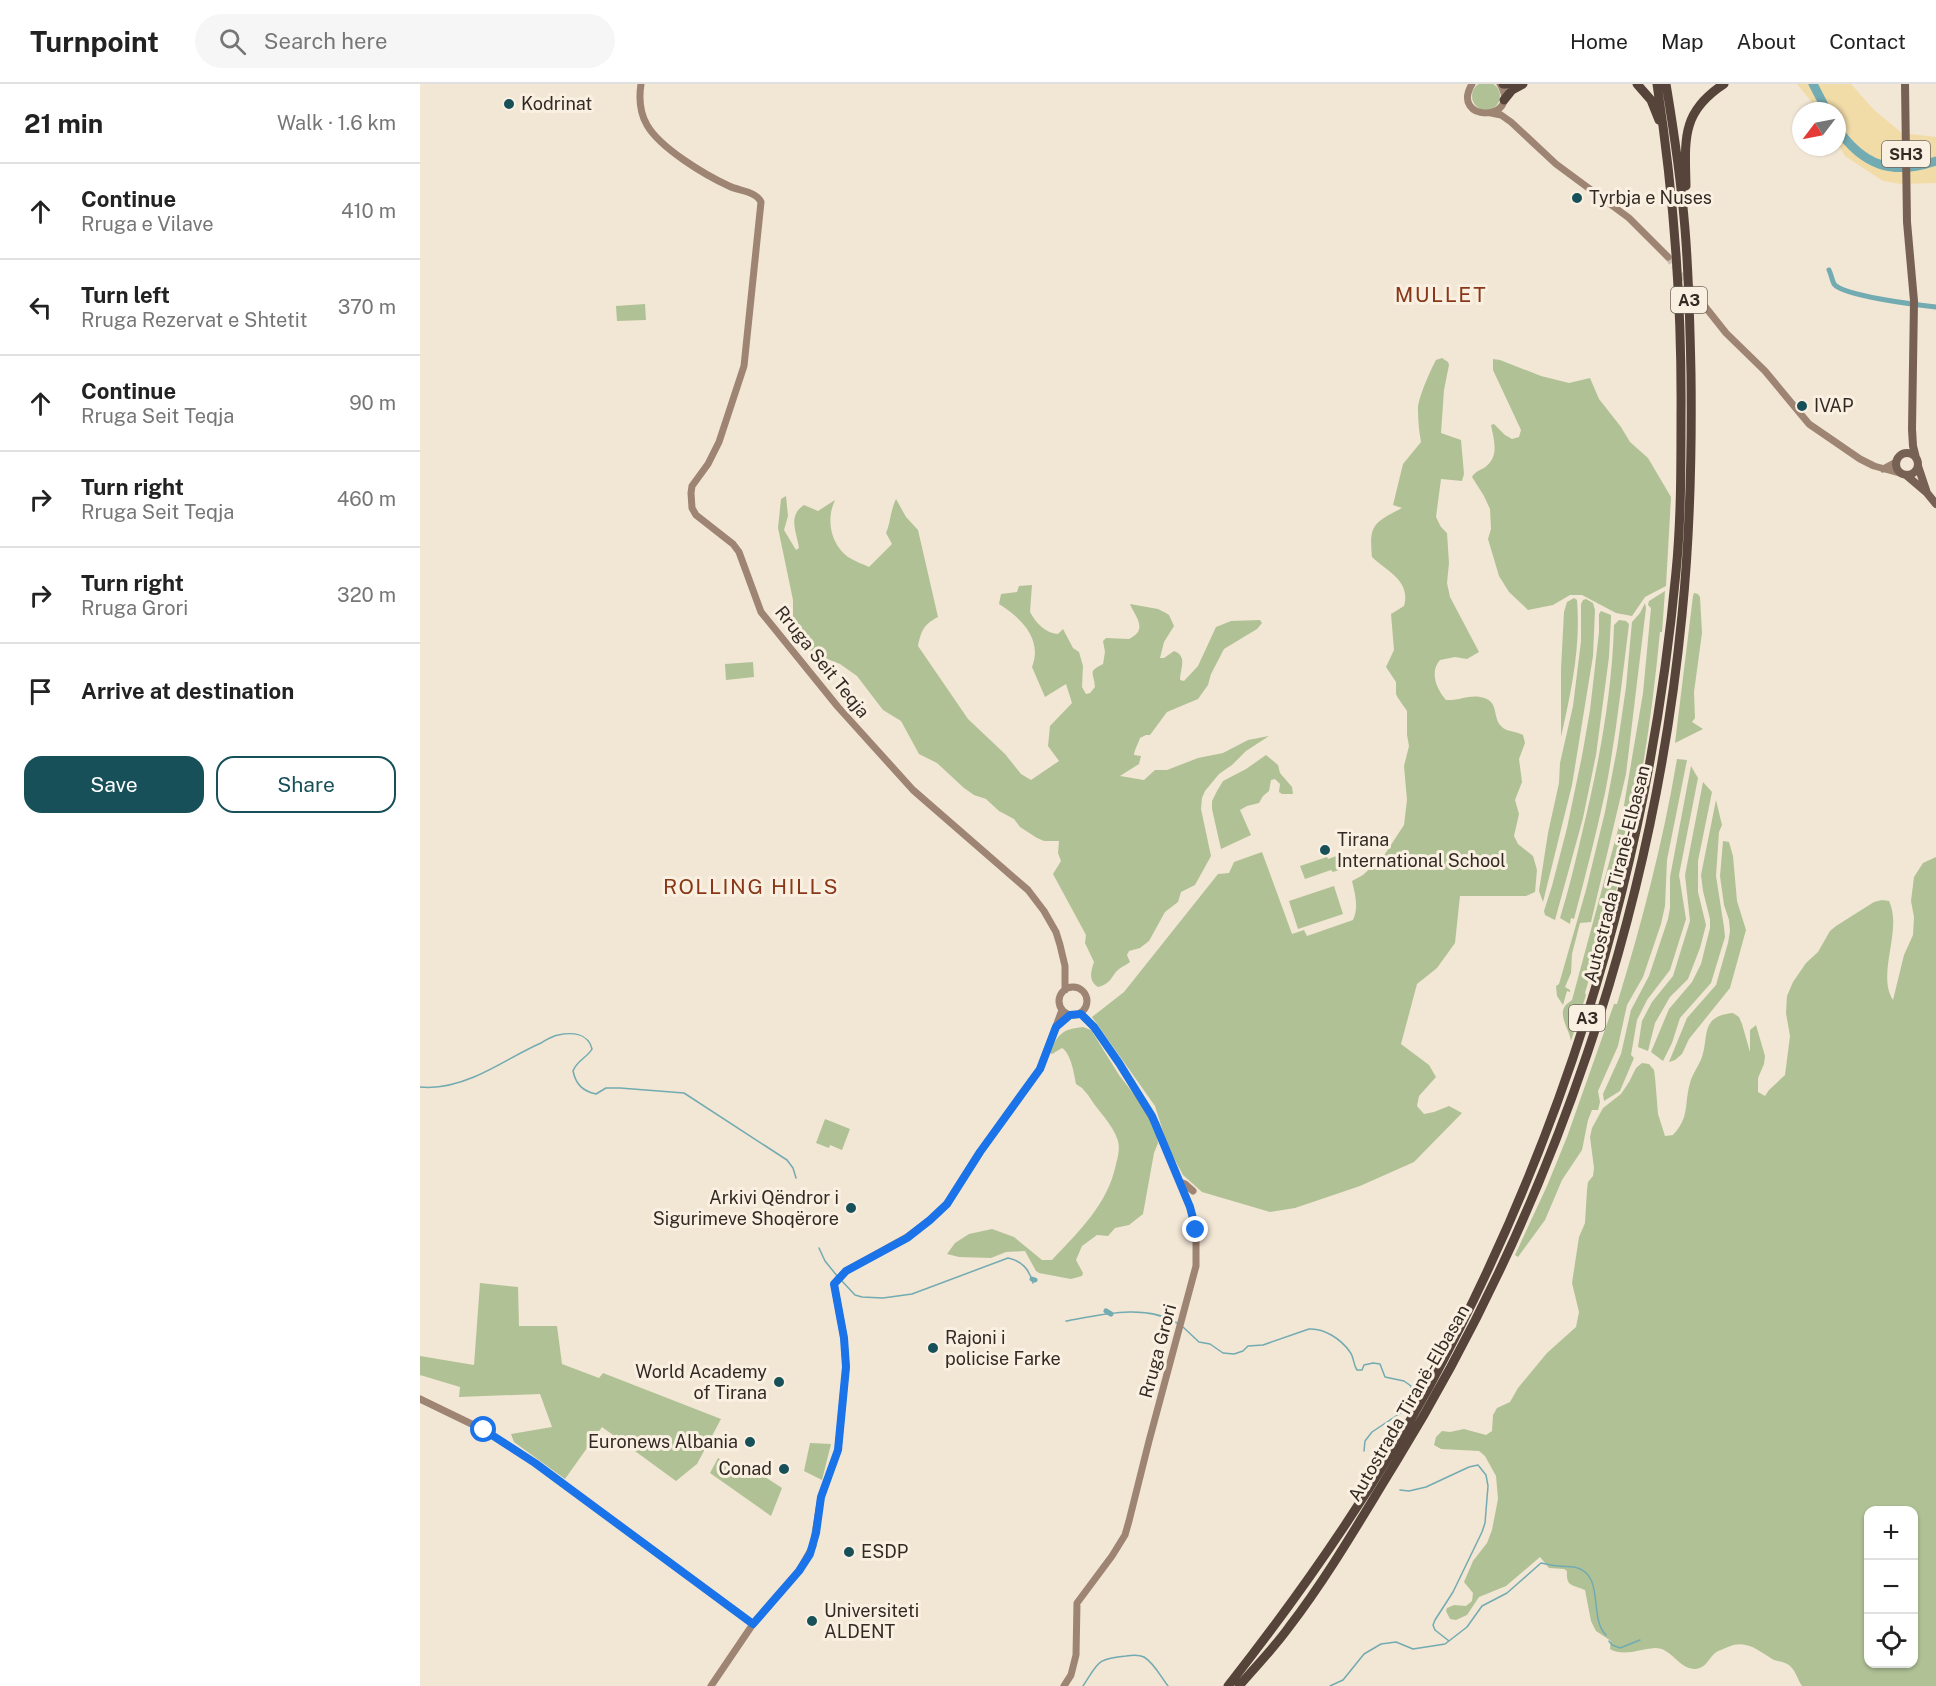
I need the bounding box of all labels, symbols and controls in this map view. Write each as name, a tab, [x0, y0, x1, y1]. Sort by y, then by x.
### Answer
search box	[195, 14, 615, 68]
text: Turnpoint	[30, 25, 159, 58]
icon: search	[216, 25, 249, 58]
text: Search here	[264, 28, 387, 54]
text: Home	[1570, 29, 1628, 54]
text: Map	[1661, 29, 1704, 54]
text: About	[1737, 29, 1796, 54]
text: Contact	[1829, 29, 1906, 54]
place label: Kodrinat	[521, 93, 592, 114]
marker: Kodrinat	[502, 97, 516, 111]
north arrow	[1792, 102, 1846, 156]
text: 21 min	[24, 108, 103, 139]
text: Walk · 1.6 km	[277, 111, 396, 135]
road number: SH3	[1882, 141, 1930, 167]
text: Continue	[81, 186, 176, 212]
place label: Tyrbja e Nuses	[1589, 187, 1712, 208]
marker: Tyrbja e Nuses	[1570, 191, 1584, 205]
icon: ahead	[24, 195, 57, 228]
text: 410 m	[341, 199, 396, 223]
text: Rruga e Vilave	[81, 212, 214, 236]
text: Turn left	[81, 282, 170, 308]
district label: MULLET	[1395, 282, 1487, 307]
road number: A3	[1671, 287, 1707, 313]
icon: left	[24, 291, 57, 324]
text: 370 m	[338, 295, 396, 319]
text: Rruga Rezervat e Shtetit	[81, 308, 307, 332]
text: Continue	[81, 378, 176, 404]
icon: ahead	[24, 387, 57, 420]
text: 90 m	[349, 391, 396, 415]
place label: IVAP	[1814, 395, 1853, 416]
marker: IVAP	[1795, 399, 1809, 413]
text: Rruga Seit Teqja	[81, 404, 234, 428]
text: Turn right	[81, 474, 184, 500]
icon: right	[24, 483, 57, 516]
text: 460 m	[337, 487, 396, 511]
text: Rruga Seit Teqja	[81, 500, 234, 524]
text: Turn right	[81, 570, 184, 596]
icon: right	[24, 579, 57, 612]
text: 320 m	[337, 583, 396, 607]
text: Rruga Grori	[81, 596, 188, 620]
street label: Rruga Seit Teqja	[771, 601, 874, 722]
icon: arrive	[24, 675, 57, 708]
text: Arrive at destination	[81, 678, 294, 704]
button: Save	[24, 756, 204, 813]
button: Share	[216, 756, 396, 813]
street label: Autostrada Tiranë-Elbasan	[1579, 763, 1654, 985]
place label: Tirana International School	[1337, 829, 1506, 871]
marker: Tirana International School	[1318, 843, 1332, 857]
district label: ROLLING HILLS	[663, 874, 839, 899]
road number: A3	[1569, 1005, 1605, 1031]
place label: Arkivi Qëndror i Sigurimeve Shoqërore	[653, 1187, 839, 1229]
marker: Arkivi Qëndror i Sigurimeve Shoqërore	[844, 1201, 858, 1215]
route end	[1182, 1216, 1208, 1242]
street label: Autostrada Tiranë-Elbasan	[1344, 1301, 1473, 1505]
street label: Rruga Grori	[1135, 1302, 1180, 1400]
place label: Rajoni i policise Farke	[945, 1327, 1061, 1369]
marker: Rajoni i policise Farke	[926, 1341, 940, 1355]
place label: World Academy of Tirana	[635, 1361, 767, 1403]
marker: World Academy of Tirana	[772, 1375, 786, 1389]
route start	[470, 1416, 496, 1442]
place label: Euronews Albania	[588, 1431, 738, 1452]
marker: Euronews Albania	[743, 1435, 757, 1449]
place label: Conad	[718, 1458, 772, 1479]
marker: Conad	[777, 1462, 791, 1476]
map controls	[1864, 1506, 1918, 1668]
button: +	[1864, 1506, 1918, 1560]
place label: ESDP	[861, 1541, 908, 1562]
marker: ESDP	[842, 1545, 856, 1559]
button: −	[1864, 1560, 1918, 1614]
place label: Universiteti ALDENT	[824, 1600, 919, 1642]
marker: Universiteti ALDENT	[805, 1614, 819, 1628]
button: locate	[1864, 1614, 1918, 1668]

